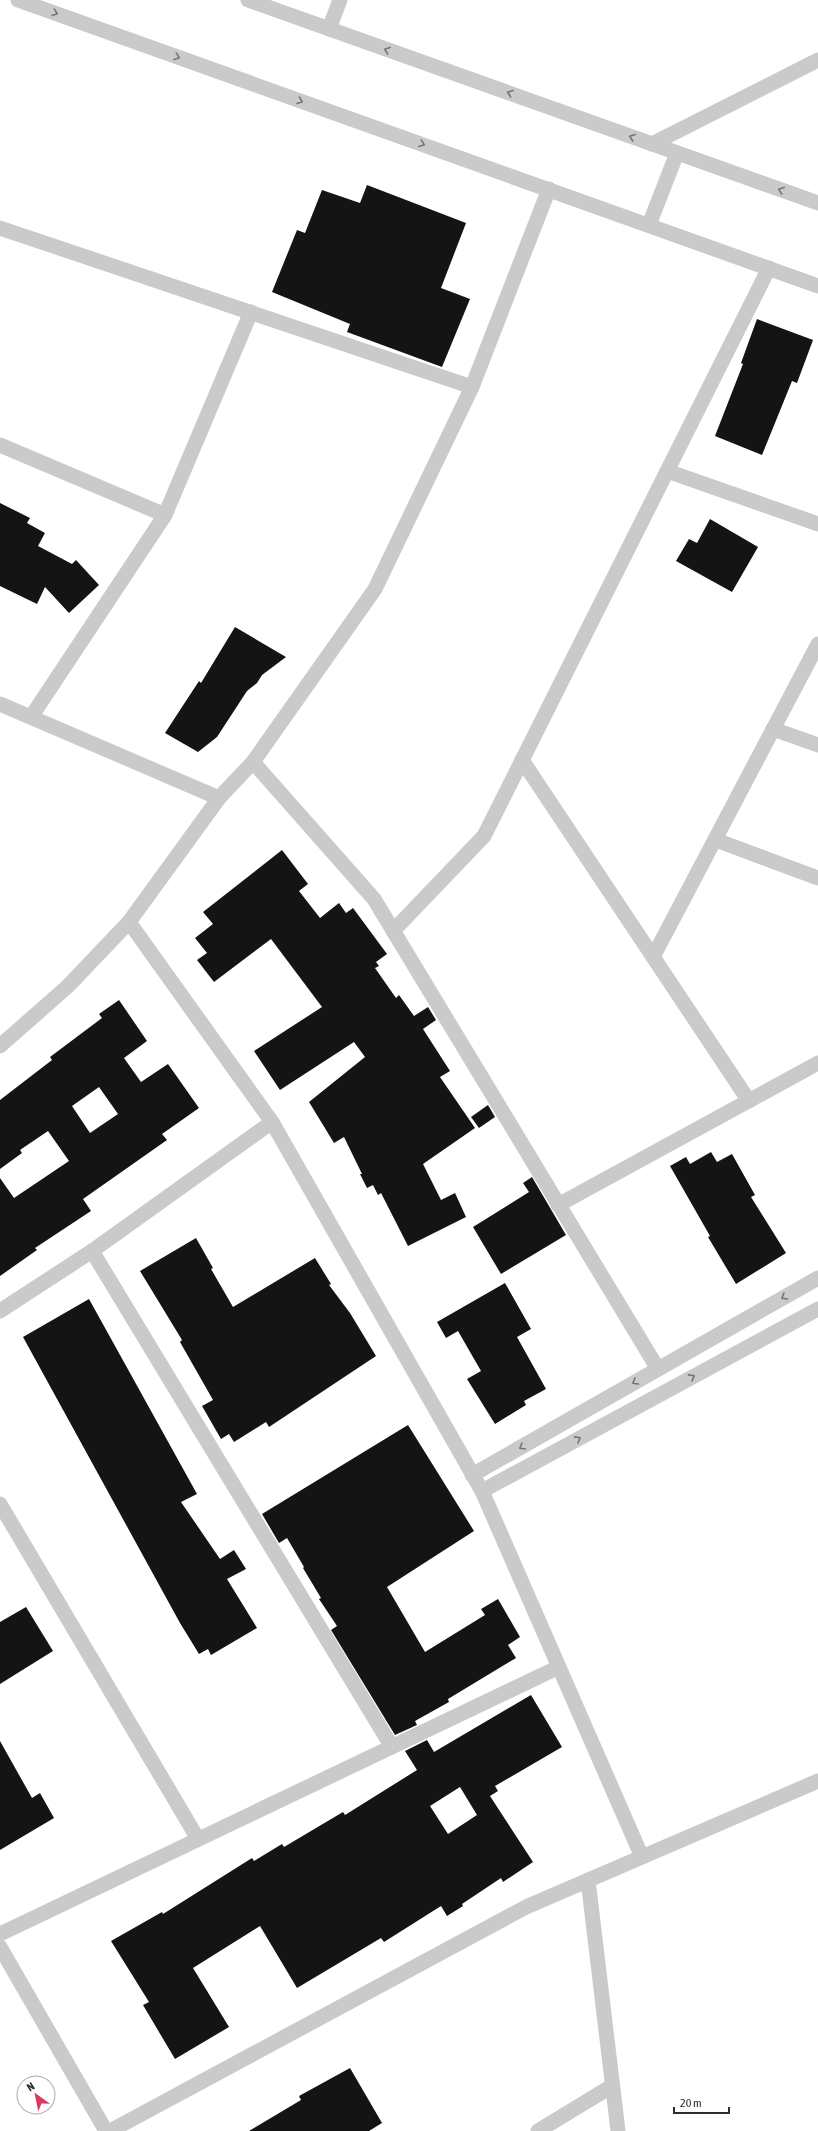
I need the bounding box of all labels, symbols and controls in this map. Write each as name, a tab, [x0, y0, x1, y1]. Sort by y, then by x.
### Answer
one-way arrow	[51, 8, 58, 17]
one-way arrow	[384, 46, 391, 54]
one-way arrow	[174, 52, 181, 60]
one-way arrow	[507, 90, 514, 98]
one-way arrow	[296, 96, 303, 104]
one-way arrow	[629, 133, 636, 142]
one-way arrow	[419, 140, 426, 148]
one-way arrow	[778, 186, 785, 194]
one-way arrow	[781, 1293, 788, 1300]
one-way arrow	[688, 1374, 695, 1382]
one-way arrow	[631, 1378, 639, 1385]
one-way arrow	[574, 1436, 581, 1444]
one-way arrow	[519, 1442, 526, 1449]
north arrow	[16, 2075, 56, 2115]
text: N	[25, 2080, 37, 2093]
scale bar	[674, 2089, 729, 2115]
text: 20 m	[680, 2096, 702, 2110]

